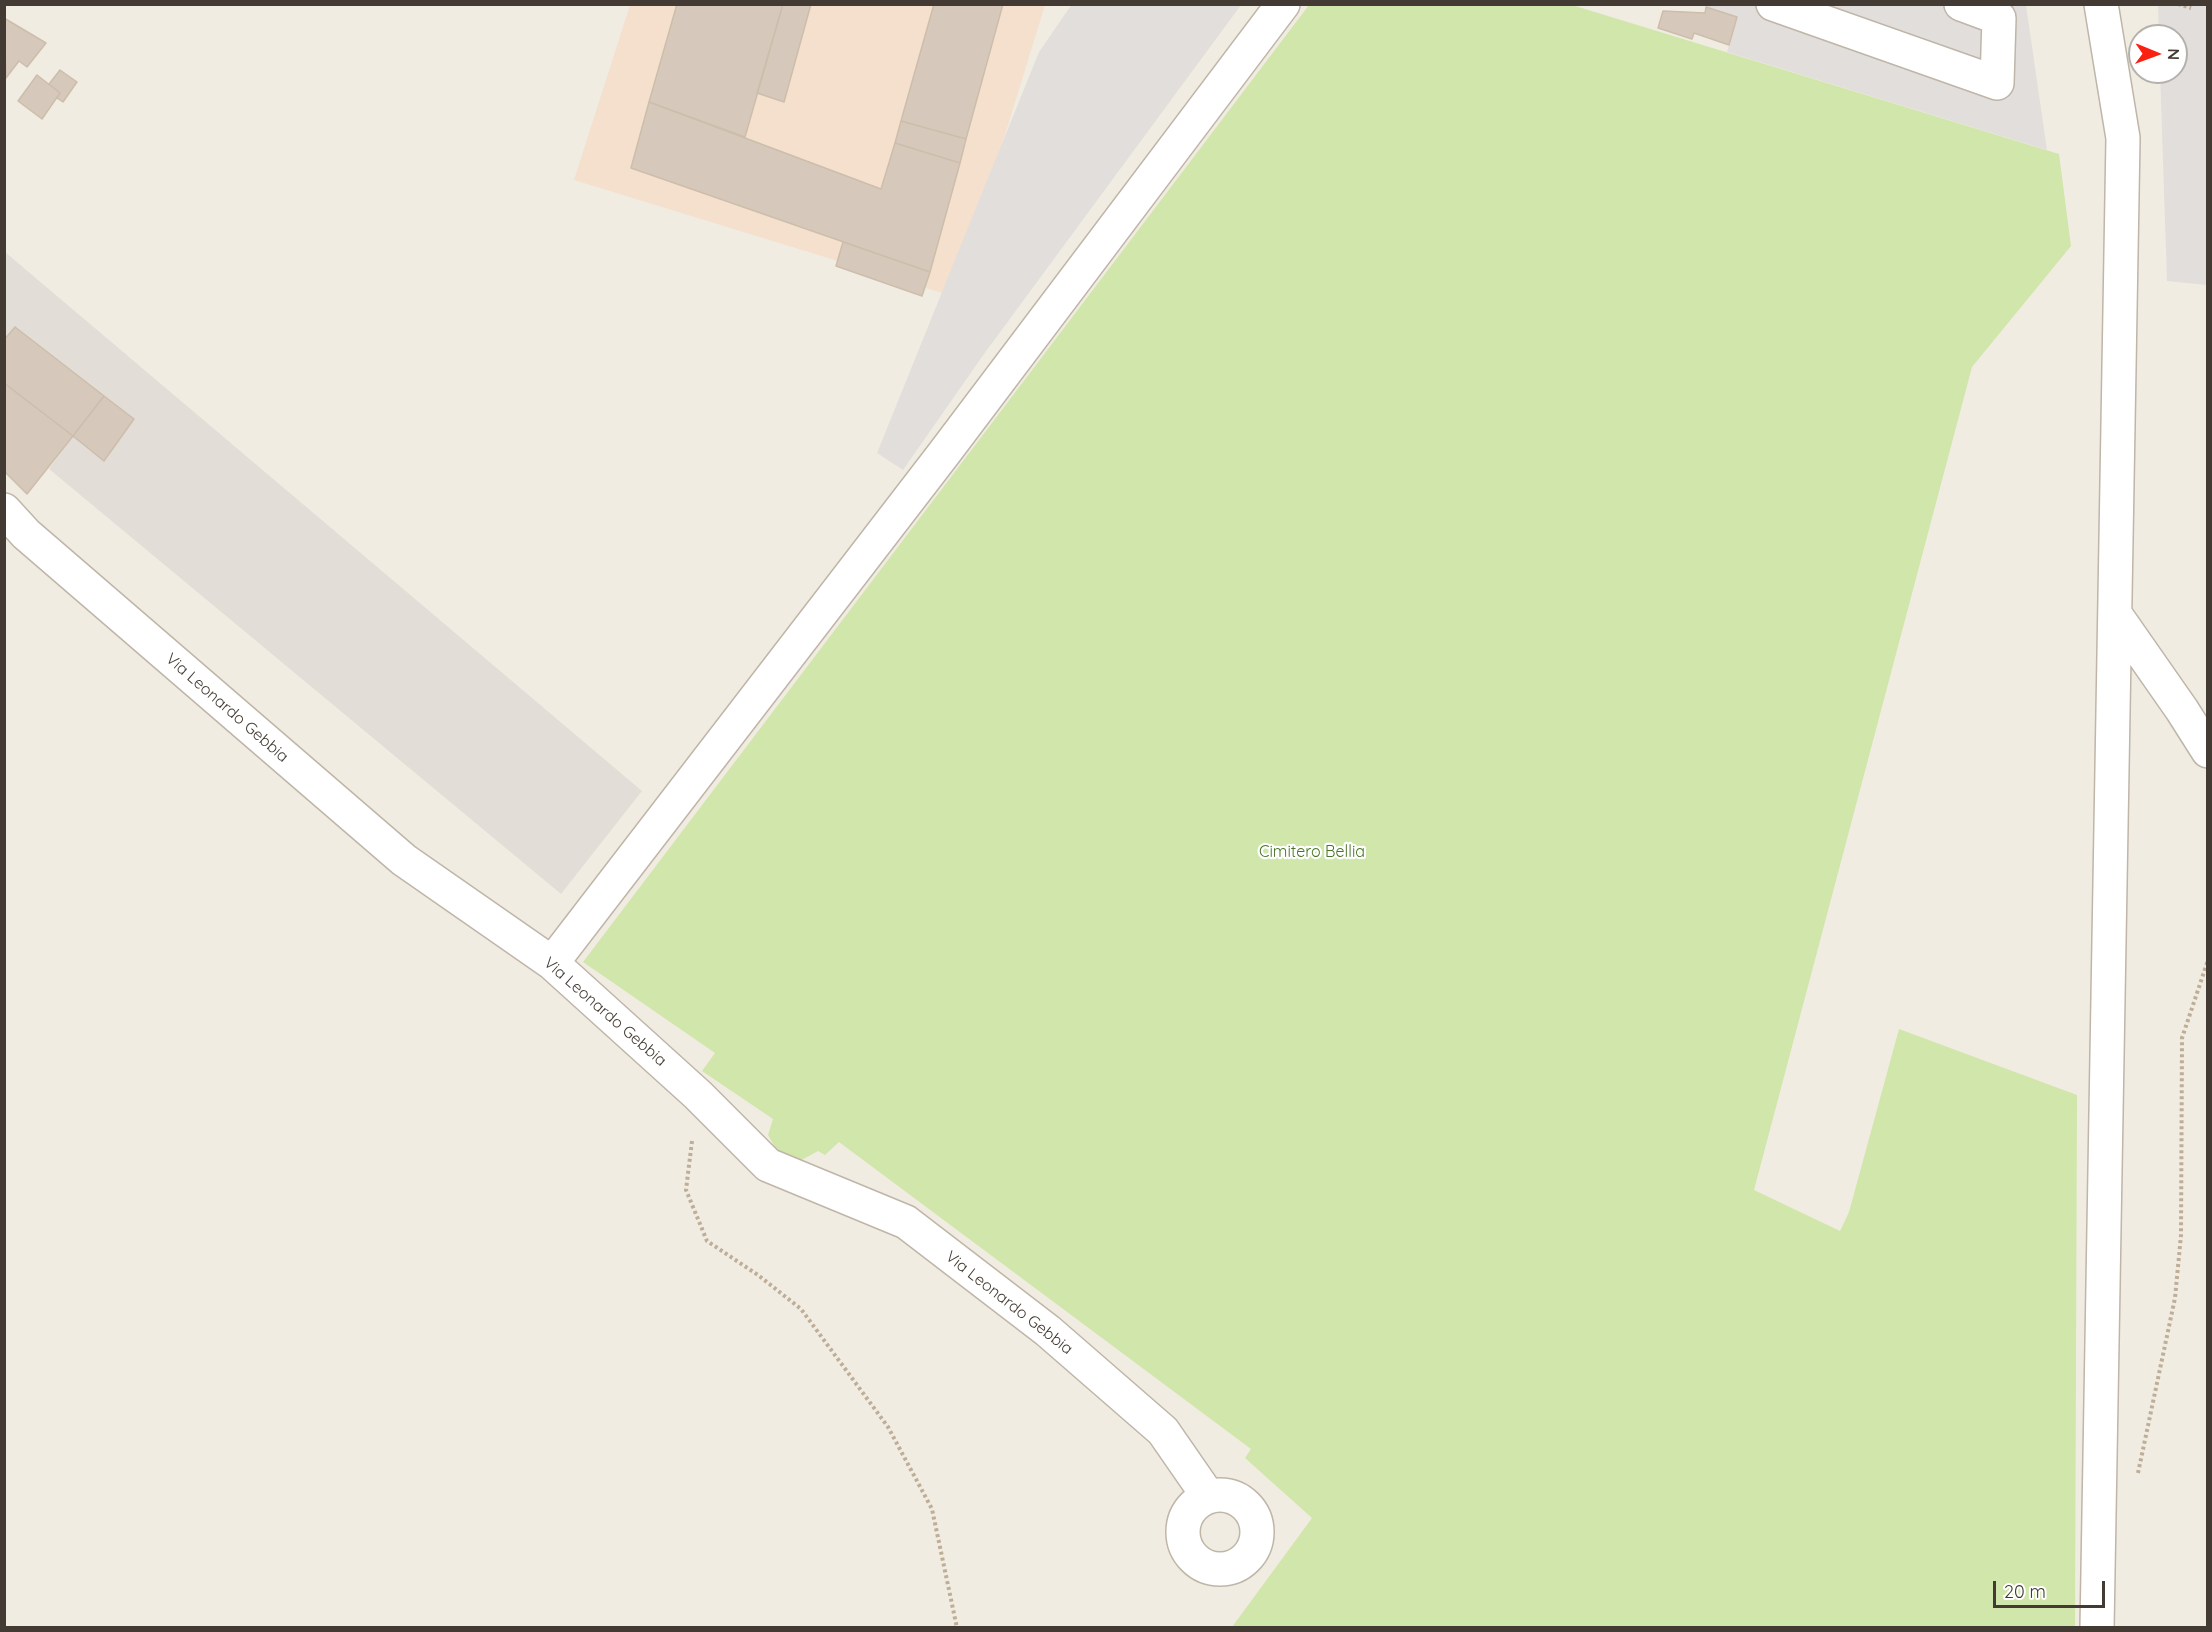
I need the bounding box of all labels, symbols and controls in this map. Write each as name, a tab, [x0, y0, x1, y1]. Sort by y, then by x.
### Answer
north arrow	[2128, 24, 2188, 84]
text: N	[2164, 48, 2184, 60]
street label: Via Leonardo Gebbia	[162, 649, 292, 767]
park label: Cimitero Bellia	[1259, 842, 1365, 862]
street label: Via Leonardo Gebbia	[540, 953, 670, 1071]
street label: Via Leonardo Gebbia	[941, 1247, 1077, 1359]
scale bar	[1996, 1569, 2108, 1607]
text: 20 m	[2004, 1580, 2046, 1603]

